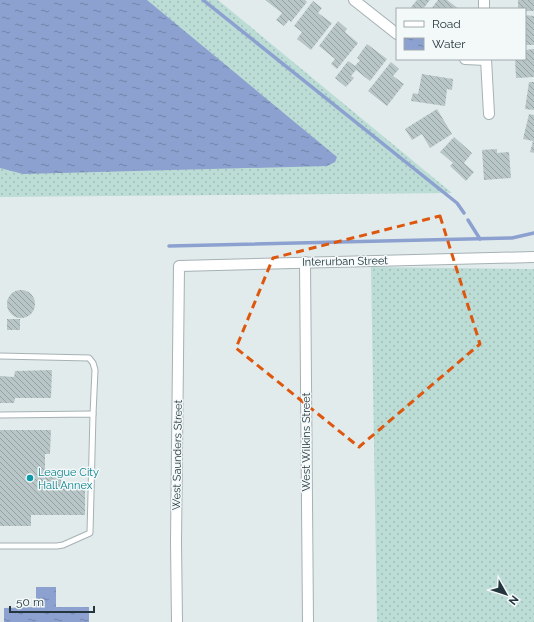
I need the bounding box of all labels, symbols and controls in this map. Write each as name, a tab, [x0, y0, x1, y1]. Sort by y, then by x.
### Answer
legend	[396, 8, 526, 60]
text: Road	[432, 17, 461, 31]
text: Water	[432, 37, 466, 51]
street label: Interurban Street	[302, 254, 388, 269]
street label: West Wilkins Street	[300, 392, 313, 491]
street label: West Saunders Street	[170, 399, 185, 510]
place label: League City Hall Annex	[38, 466, 99, 492]
marker: League City Hall Annex	[25, 473, 35, 483]
north arrow	[486, 574, 526, 614]
scale bar	[10, 588, 94, 614]
text: N	[506, 593, 521, 607]
text: 50 m	[16, 595, 44, 609]

